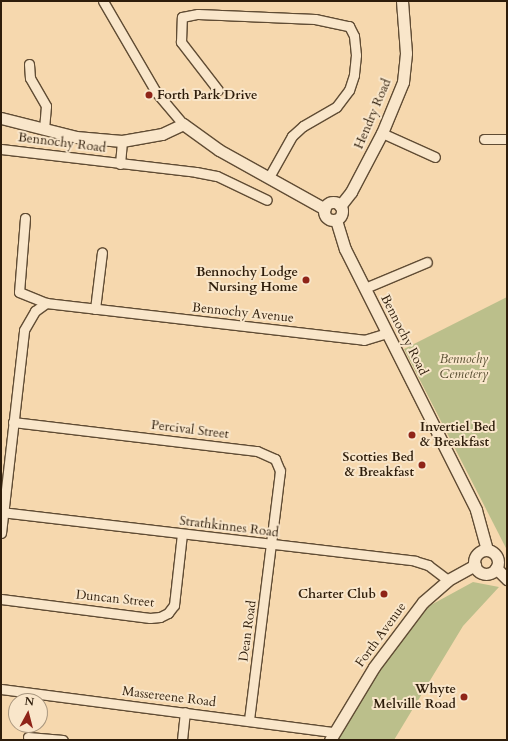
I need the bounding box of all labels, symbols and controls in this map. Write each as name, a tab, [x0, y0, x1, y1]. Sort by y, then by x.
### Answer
street label: Hendry Road	[351, 77, 395, 151]
place label: Forth Park Drive	[157, 87, 257, 103]
marker: Forth Park Drive	[144, 90, 154, 100]
street label: Bennochy Road	[17, 130, 107, 156]
place label: Bennochy Lodge Nursing Home	[196, 265, 298, 296]
marker: Bennochy Lodge Nursing Home	[301, 275, 311, 285]
street label: Bennochy Road	[377, 292, 431, 378]
street label: Bennochy Avenue	[191, 300, 295, 326]
park label: Bennochy Cemetery	[440, 352, 488, 383]
street label: Percival Street	[150, 417, 230, 443]
place label: Invertiel Bed & Breakfast	[420, 420, 496, 451]
marker: Invertiel Bed & Breakfast	[407, 430, 417, 440]
place label: Scotties Bed & Breakfast	[342, 450, 414, 481]
marker: Scotties Bed & Breakfast	[417, 460, 427, 470]
street label: Strathkinnes Road	[178, 513, 280, 541]
place label: Charter Club	[298, 586, 376, 602]
street label: Duncan Street	[75, 587, 155, 611]
marker: Charter Club	[379, 589, 389, 599]
street label: Dean Road	[236, 599, 260, 663]
street label: Forth Avenue	[352, 600, 410, 670]
place label: Whyte Melville Road	[373, 682, 456, 713]
street label: Massereene Road	[121, 684, 217, 710]
marker: Whyte Melville Road	[459, 692, 469, 702]
north arrow	[8, 693, 48, 733]
text: N	[24, 694, 35, 710]

